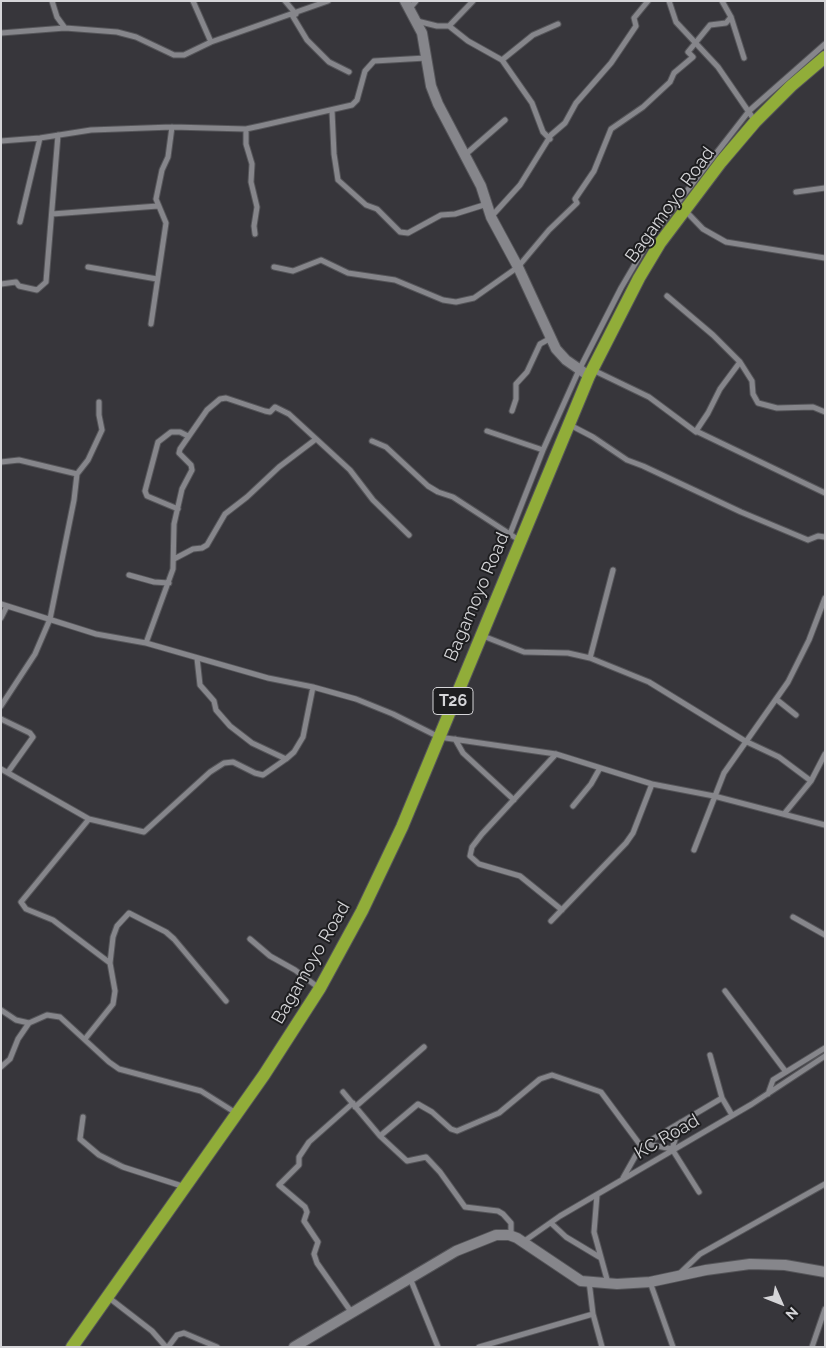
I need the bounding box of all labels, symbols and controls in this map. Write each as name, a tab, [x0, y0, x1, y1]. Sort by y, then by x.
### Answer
street label: Bagamoyo Road	[621, 143, 719, 267]
street label: Bagamoyo Road	[440, 529, 514, 665]
road number: T26	[433, 688, 473, 714]
street label: Bagamoyo Road	[267, 898, 355, 1028]
street label: KC Road	[631, 1110, 703, 1164]
north arrow	[756, 1278, 806, 1328]
text: N	[782, 1304, 801, 1323]

